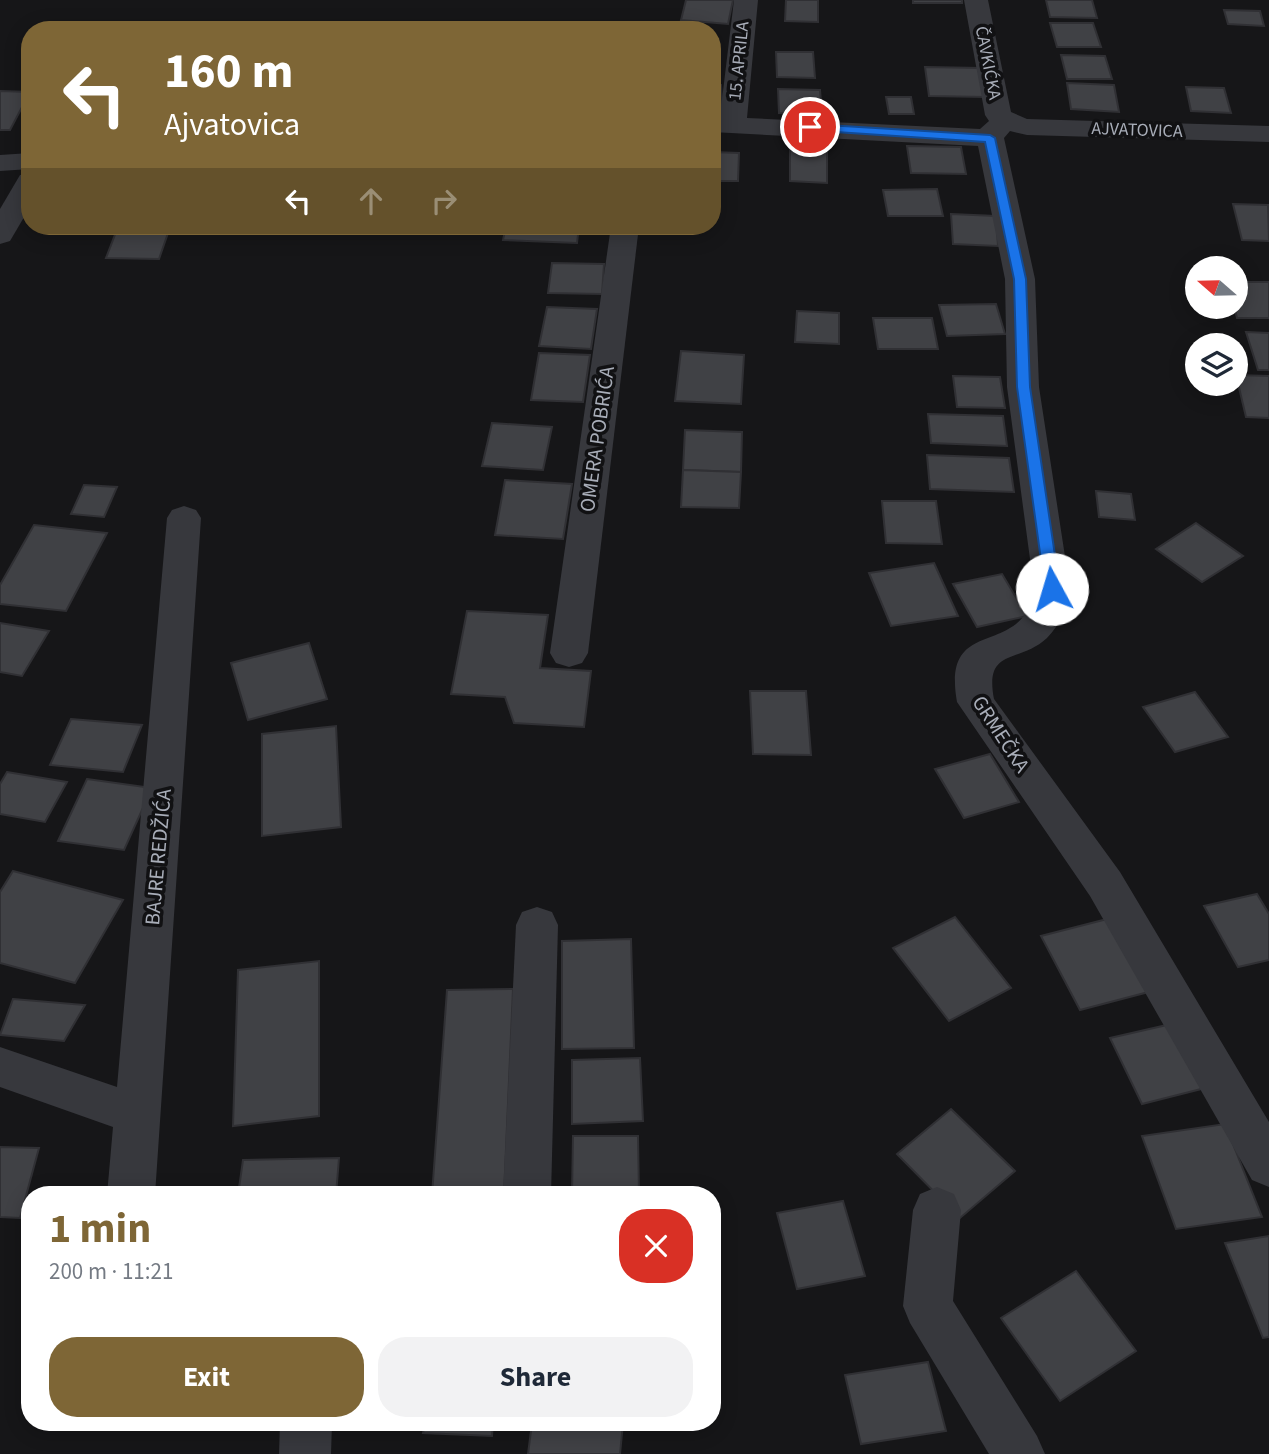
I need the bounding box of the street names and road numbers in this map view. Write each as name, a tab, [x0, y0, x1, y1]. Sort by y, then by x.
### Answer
street label: 15. APRILA	[722, 20, 756, 102]
street label: ČAVKIĆKA	[969, 24, 1007, 102]
street label: AJVATOVICA	[1091, 116, 1183, 144]
street label: OMERA POBRIĆA	[572, 364, 622, 514]
street label: GRMEČKA	[965, 690, 1037, 779]
street label: BAJRE REDŽIĆA	[137, 787, 179, 926]

